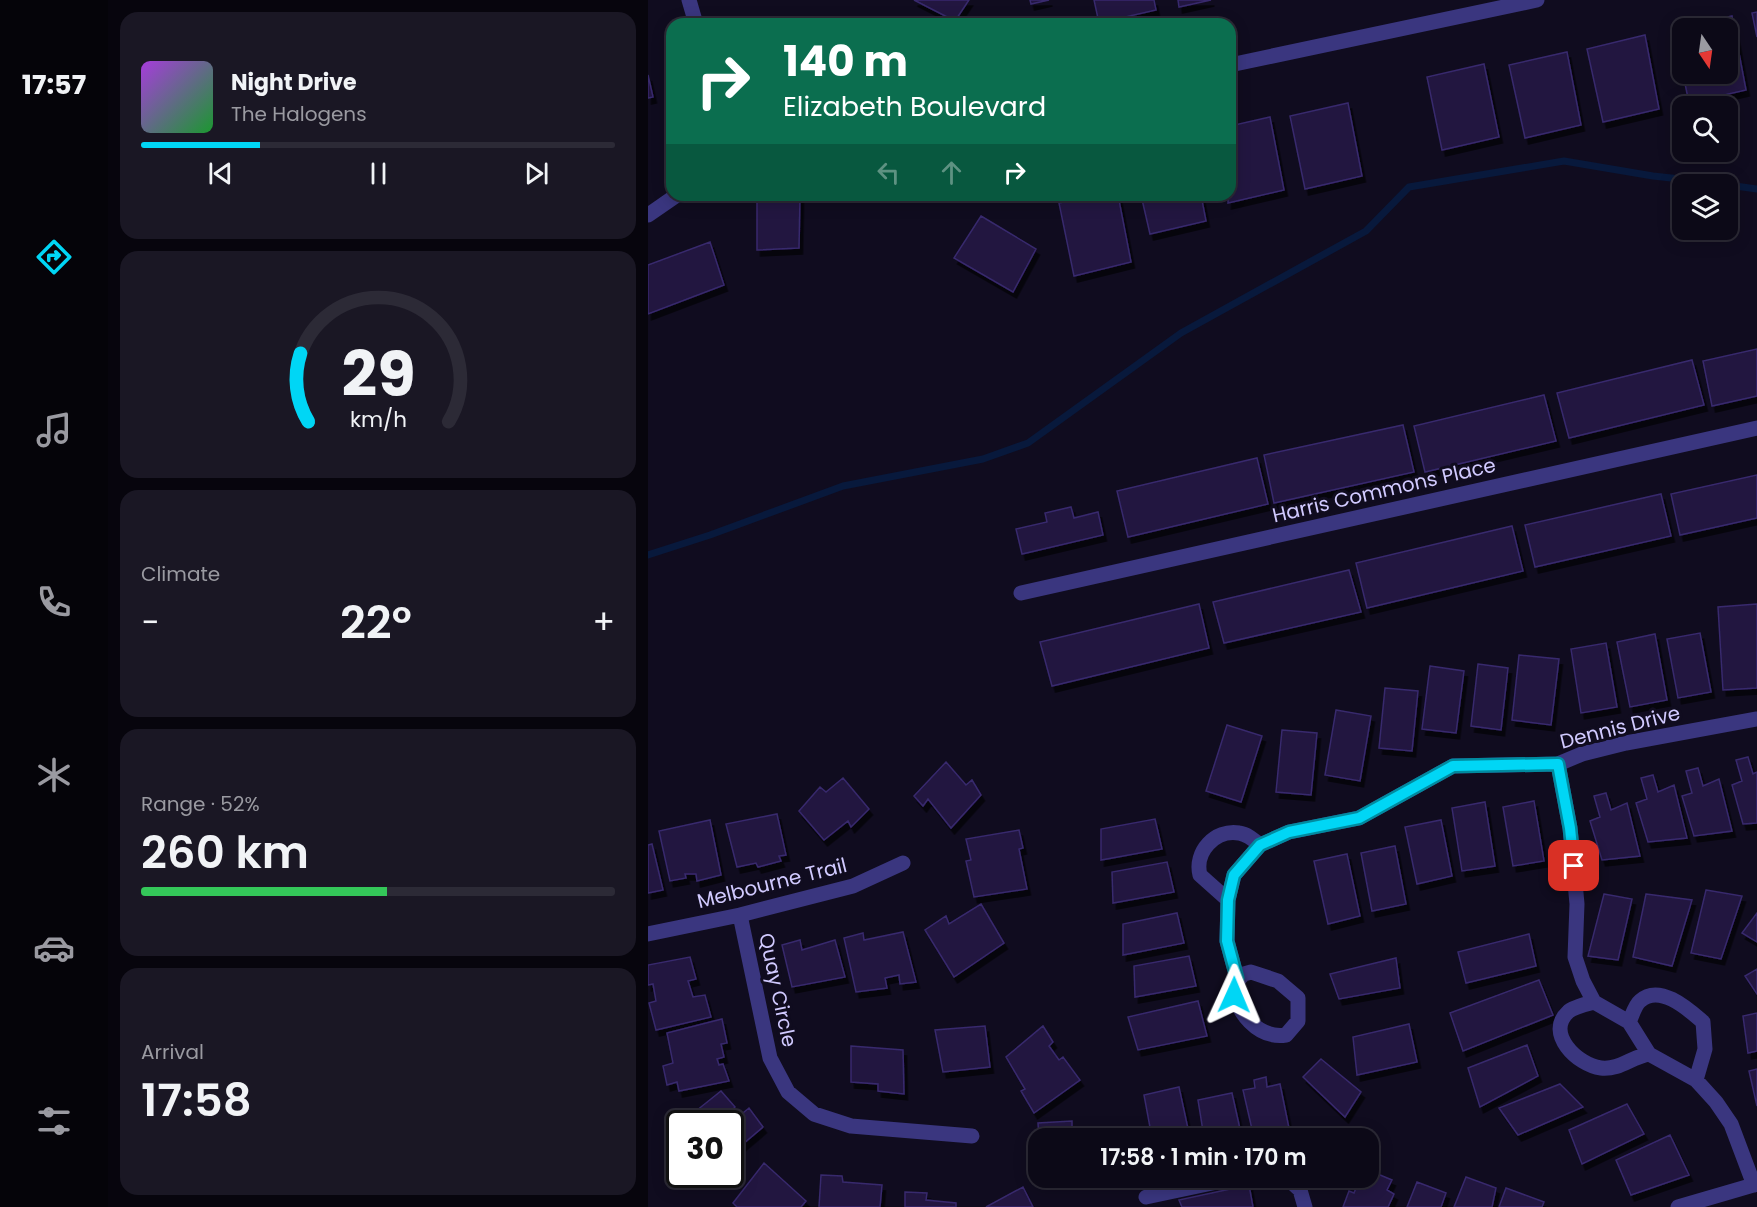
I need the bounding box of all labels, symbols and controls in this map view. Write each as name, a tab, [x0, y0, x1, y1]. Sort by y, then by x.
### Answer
north arrow	[1672, 18, 1738, 84]
map controls	[1672, 18, 1738, 240]
text: 140 m	[783, 32, 908, 91]
icon: right	[684, 42, 762, 120]
text: 17:57	[22, 66, 86, 103]
text: Night Drive	[231, 67, 357, 98]
text: Elizabeth Boulevard	[783, 88, 1046, 125]
button: search	[1672, 96, 1738, 162]
text: The Halogens	[231, 100, 367, 128]
icon: left	[872, 156, 905, 189]
icon: ahead	[935, 156, 968, 189]
icon: right	[998, 156, 1031, 189]
icon: previous	[204, 157, 237, 190]
icon: pause	[362, 157, 395, 190]
icon: next	[520, 157, 553, 190]
button: layers	[1672, 174, 1738, 240]
icon: directions	[33, 236, 75, 278]
text: 29	[341, 330, 415, 418]
text: km/h	[349, 404, 407, 435]
icon: music	[33, 409, 75, 451]
street label: Harris Commons Place	[1270, 451, 1498, 529]
text: Climate	[141, 560, 220, 588]
icon: phone	[33, 581, 75, 623]
text: 22°	[340, 591, 412, 654]
text: −	[141, 599, 159, 646]
text: +	[592, 599, 615, 646]
street label: Dennis Drive	[1557, 699, 1683, 755]
icon: climate	[33, 754, 75, 796]
text: Range · 52%	[141, 790, 260, 818]
text: 260 km	[141, 821, 309, 884]
pin	[1548, 840, 1599, 891]
icon: arrive	[1557, 849, 1590, 882]
street label: Melbourne Trail	[694, 851, 850, 915]
icon: car	[33, 927, 75, 969]
street label: Quay Circle	[752, 930, 804, 1050]
position arrow	[1202, 963, 1266, 1027]
text: Arrival	[141, 1038, 204, 1066]
text: 17:58	[141, 1069, 252, 1132]
icon: filters	[33, 1100, 75, 1142]
speed limit sign: 30	[666, 1110, 744, 1188]
text: 17:58 · 1 min · 170 m	[1100, 1142, 1307, 1173]

